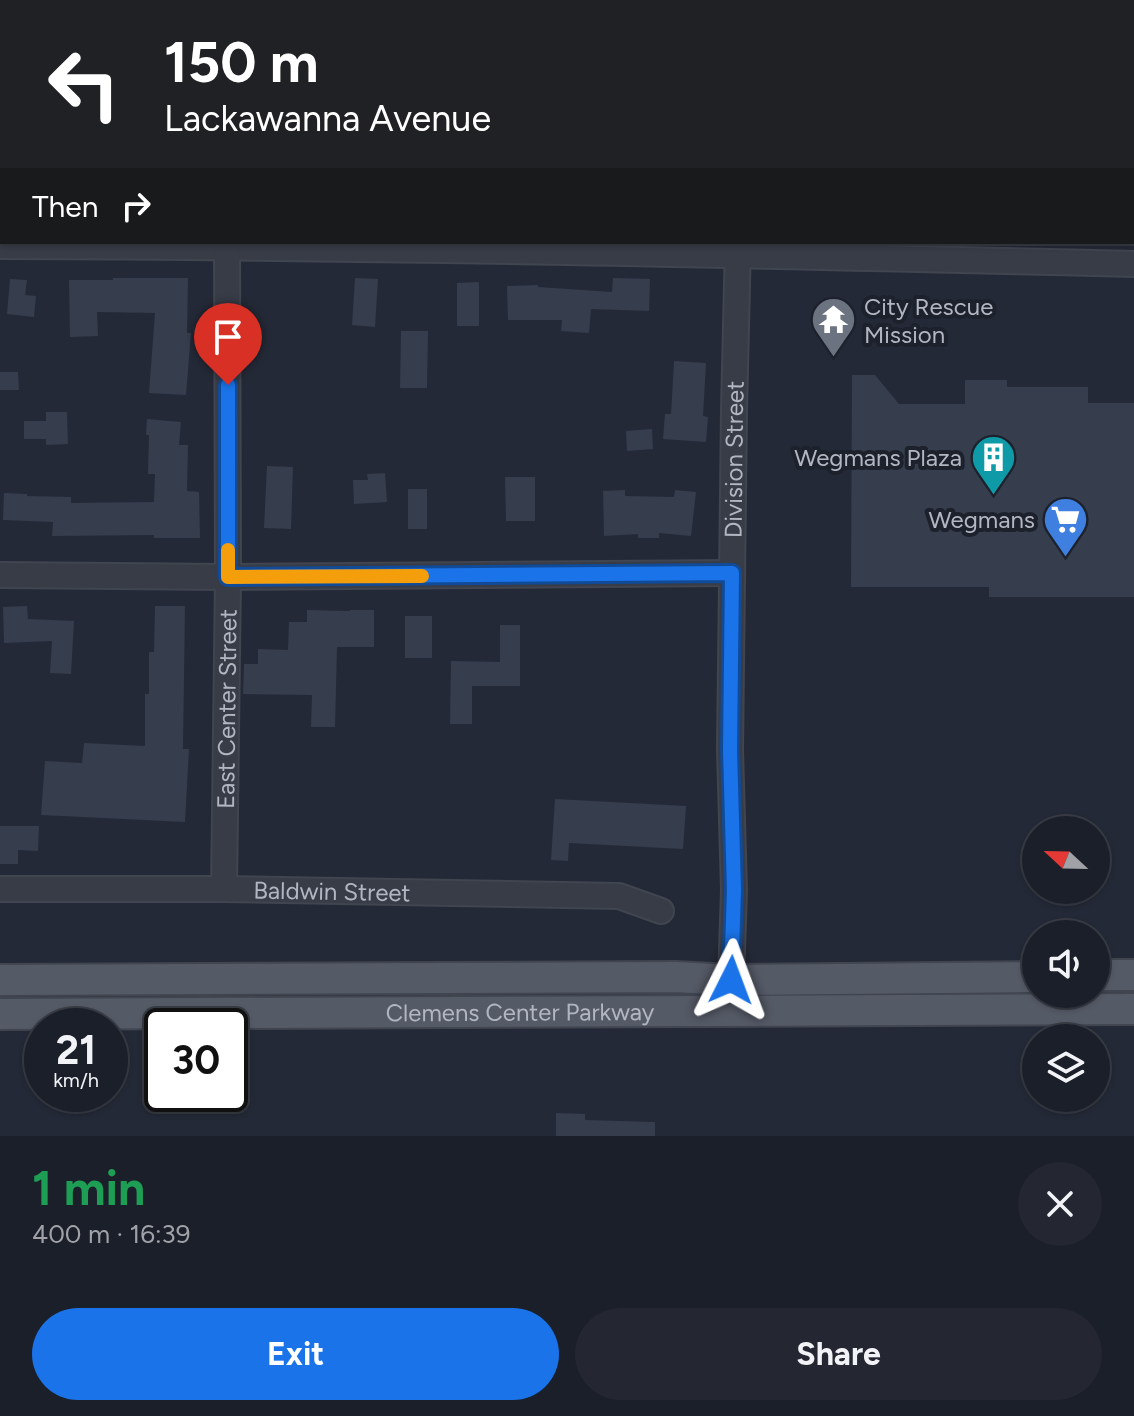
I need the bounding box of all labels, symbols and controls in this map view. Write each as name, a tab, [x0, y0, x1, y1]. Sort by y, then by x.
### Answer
text: 150 m	[164, 29, 319, 96]
icon: left	[32, 32, 136, 136]
text: Lackawanna Avenue	[164, 97, 491, 140]
icon: right	[114, 184, 158, 228]
text: Then	[32, 188, 98, 225]
place label: City Rescue Mission	[864, 292, 993, 349]
temple icon: City Rescue Mission	[809, 296, 857, 359]
pin	[194, 303, 262, 385]
icon: arrive	[206, 315, 250, 359]
street label: Division Street	[718, 380, 749, 538]
building icon: Wegmans Plaza	[969, 433, 1017, 496]
place label: Wegmans Plaza	[794, 443, 962, 472]
supermarket icon: Wegmans	[1042, 495, 1090, 558]
place label: Wegmans	[929, 505, 1035, 534]
street label: East Center Street	[211, 609, 242, 809]
north arrow	[1022, 816, 1110, 904]
map controls	[1022, 816, 1110, 1112]
street label: Baldwin Street	[253, 875, 411, 907]
button: sound	[1022, 920, 1110, 1008]
position arrow	[689, 938, 773, 1022]
street label: Clemens Center Parkway	[386, 997, 655, 1027]
speed limit sign: 30	[144, 1008, 248, 1112]
button: layers	[1022, 1024, 1110, 1112]
text: 21	[56, 1026, 96, 1074]
text: km/h	[53, 1068, 99, 1092]
text: 1 min	[32, 1159, 145, 1217]
button: close	[1018, 1162, 1102, 1246]
text: 400 m · 16:39	[32, 1218, 190, 1250]
button: Exit	[32, 1308, 559, 1400]
button: Share	[575, 1308, 1102, 1400]

